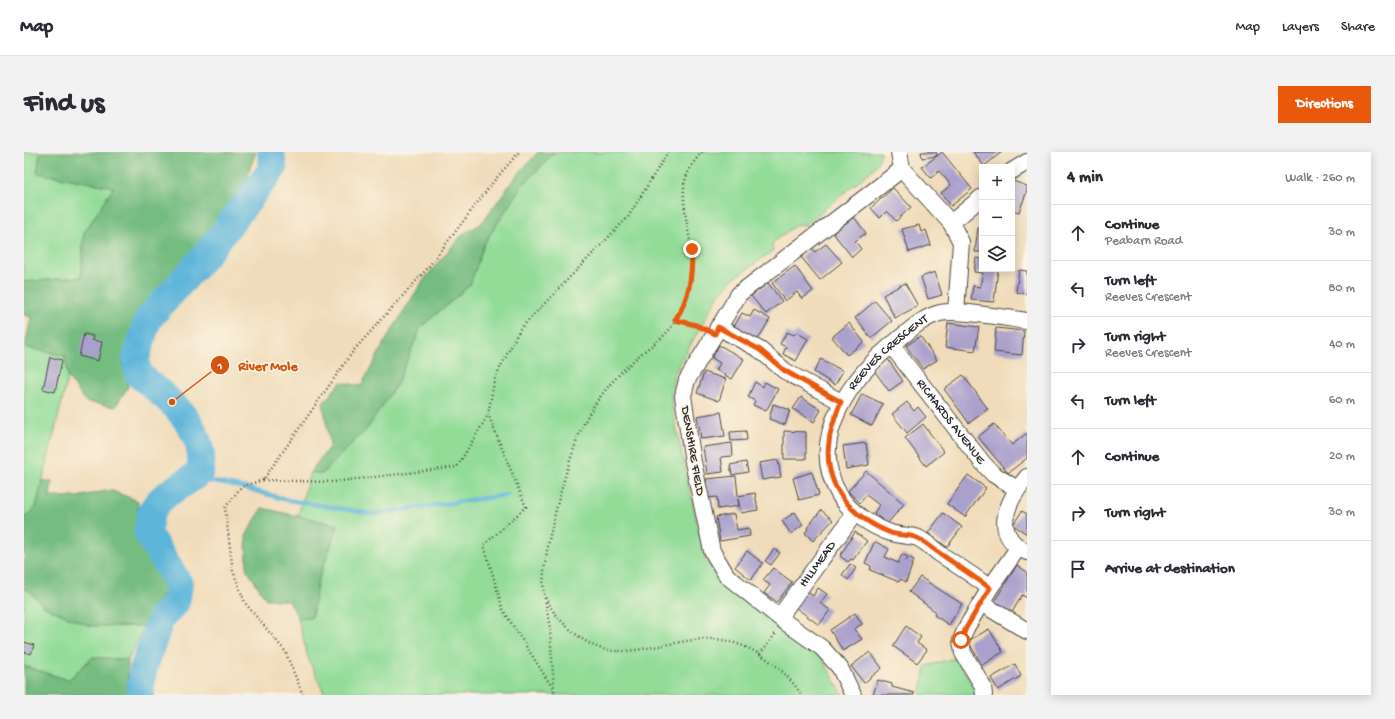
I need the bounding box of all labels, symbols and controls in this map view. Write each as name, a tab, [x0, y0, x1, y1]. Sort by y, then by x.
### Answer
text: Map	[20, 16, 53, 39]
text: Map	[1236, 19, 1260, 36]
text: Layers	[1282, 19, 1319, 36]
text: Share	[1341, 19, 1375, 36]
button: Directions	[1278, 86, 1371, 123]
text: Find us	[24, 88, 104, 121]
map controls	[979, 164, 1015, 272]
button: +	[979, 164, 1015, 200]
text: 4 min	[1067, 168, 1103, 188]
text: Walk · 260 m	[1285, 171, 1355, 186]
button: −	[979, 200, 1015, 236]
text: Continue	[1105, 216, 1159, 234]
icon: ahead	[1067, 222, 1089, 244]
text: 30 m	[1329, 225, 1355, 240]
text: Peabarn Road	[1105, 234, 1182, 249]
button: layers	[979, 236, 1015, 272]
route end	[683, 240, 701, 258]
text: Turn left	[1105, 272, 1156, 290]
icon: left	[1067, 278, 1089, 300]
text: 80 m	[1328, 281, 1355, 296]
text: Reeves Crescent	[1105, 290, 1191, 305]
street label: REEVES CRESCENT	[845, 311, 931, 393]
text: Turn right	[1105, 328, 1165, 346]
icon: right	[1067, 334, 1089, 356]
text: 40 m	[1329, 337, 1355, 352]
text: Reeves Crescent	[1105, 346, 1191, 361]
callout: River Mole	[210, 352, 305, 378]
text: River Mole	[237, 359, 298, 376]
text: 1	[217, 360, 223, 374]
street label: RICHARDS AVENUE	[913, 376, 989, 468]
icon: left	[1067, 390, 1089, 412]
text: Turn left	[1105, 392, 1156, 410]
text: 60 m	[1329, 393, 1355, 408]
street label: DENSHIRE FIELD	[677, 404, 707, 497]
icon: ahead	[1067, 446, 1089, 468]
text: Continue	[1105, 448, 1159, 466]
text: 20 m	[1329, 449, 1355, 464]
icon: right	[1067, 502, 1089, 524]
text: Turn right	[1105, 504, 1165, 522]
text: 30 m	[1329, 505, 1355, 520]
street label: HILLMEAD	[796, 538, 840, 590]
icon: arrive	[1067, 558, 1089, 580]
text: Arrive at destination	[1105, 560, 1235, 578]
route start	[952, 631, 970, 649]

